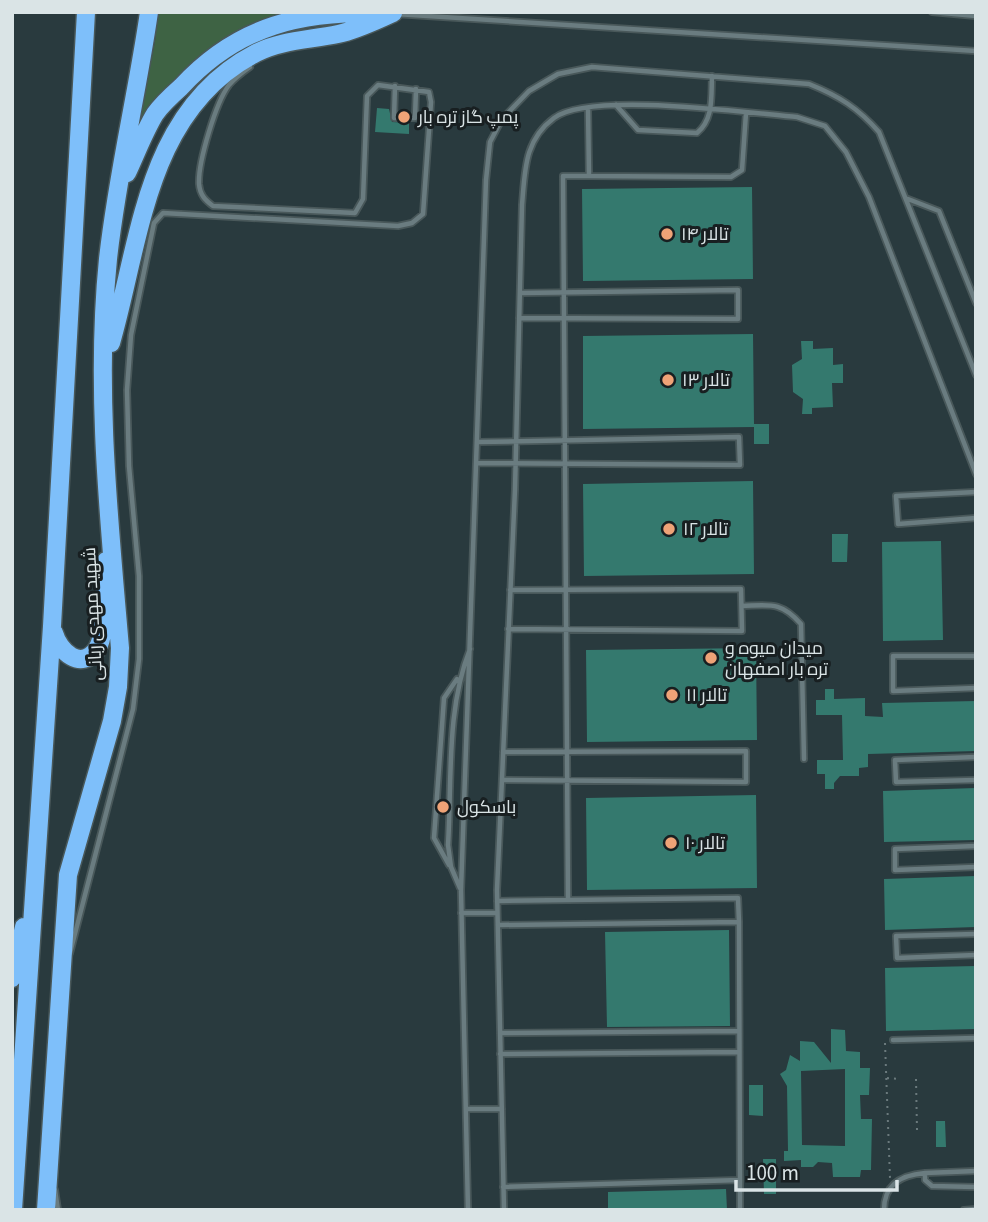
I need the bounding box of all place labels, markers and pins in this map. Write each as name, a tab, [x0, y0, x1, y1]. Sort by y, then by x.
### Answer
place label: پمپ گاز تره بار	[417, 105, 518, 130]
marker: پمپ گاز تره بار	[396, 109, 412, 125]
place label: تالار ۱۴	[681, 222, 729, 247]
marker: تالار ۱۴	[659, 226, 675, 242]
place label: تالار ۱۳	[682, 368, 730, 393]
marker: تالار ۱۳	[660, 372, 676, 388]
place label: تالار ۱۲	[683, 517, 728, 542]
marker: تالار ۱۲	[661, 521, 677, 537]
place label: میدان میوه و تره بار اصفهان	[725, 636, 828, 682]
marker: میدان میوه و تره بار اصفهان	[703, 650, 719, 666]
place label: تالار ۱۱	[686, 683, 727, 708]
marker: تالار ۱۱	[664, 687, 680, 703]
place label: باسكول	[457, 795, 516, 820]
marker: باسكول	[435, 799, 451, 815]
place label: تالار ۱۰	[685, 831, 725, 856]
marker: تالار ۱۰	[663, 835, 679, 851]

